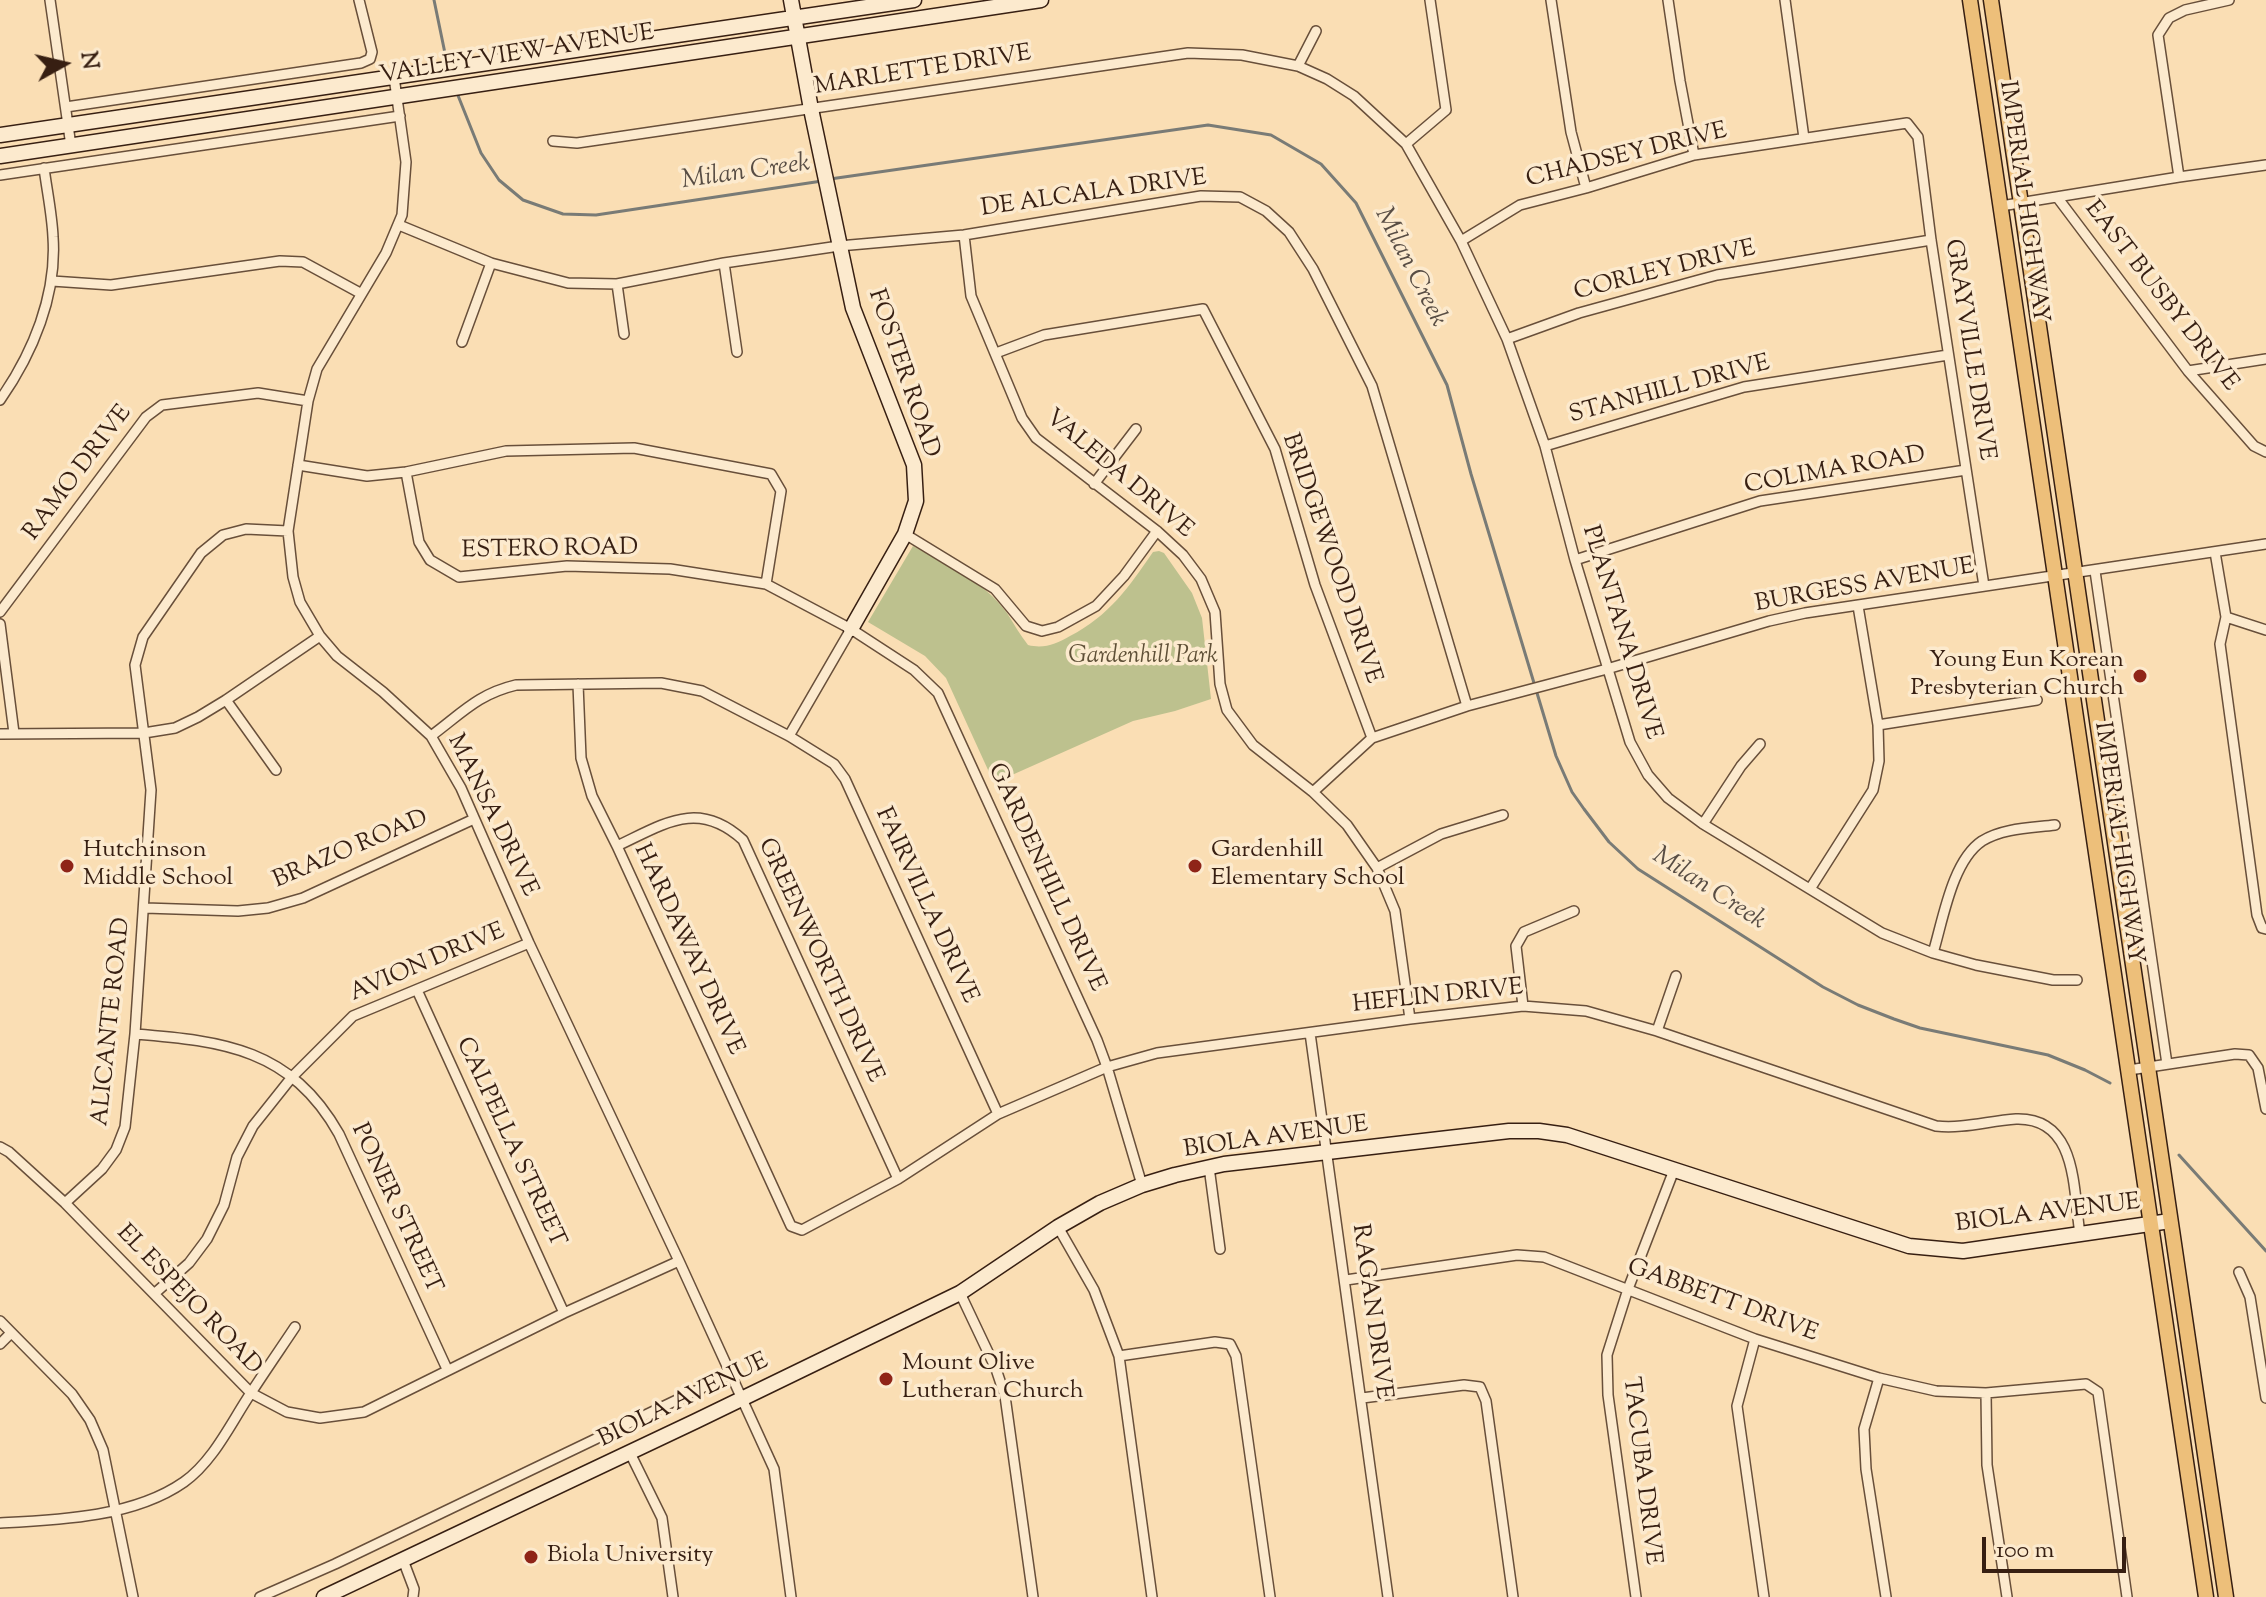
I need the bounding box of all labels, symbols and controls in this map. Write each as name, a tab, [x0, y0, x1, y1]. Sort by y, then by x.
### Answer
street label: VALLEY VIEW AVENUE	[378, 20, 656, 92]
north arrow	[24, 24, 104, 104]
street label: MARLETTE DRIVE	[813, 41, 1033, 103]
text: N	[71, 50, 105, 72]
street label: IMPERIAL HIGHWAY	[1991, 79, 2053, 325]
street label: CHADSEY DRIVE	[1524, 118, 1730, 196]
water label: Milan Creek	[680, 150, 812, 198]
street label: DE ALCALA DRIVE	[979, 165, 1209, 225]
street label: EAST BUSBY DRIVE	[2077, 196, 2243, 398]
water label: Milan Creek	[1366, 203, 1452, 333]
street label: CORLEY DRIVE	[1571, 236, 1759, 308]
street label: GRAYVILLE DRIVE	[1936, 237, 2000, 463]
street label: FOSTER ROAD	[860, 286, 944, 462]
street label: STANHILL DRIVE	[1566, 350, 1774, 432]
street label: RAMO DRIVE	[19, 401, 139, 547]
street label: VALEDA DRIVE	[1038, 405, 1198, 545]
street label: BRIDGEWOOD DRIVE	[1274, 430, 1386, 688]
street label: COLIMA ROAD	[1742, 442, 1928, 502]
street label: PLANTANA DRIVE	[1574, 523, 1666, 743]
street label: ESTERO ROAD	[461, 535, 639, 567]
street label: BURGESS AVENUE	[1753, 554, 1977, 620]
park label: Gardenhill Park	[1068, 644, 1218, 672]
place label: Young Eun Korean Presbyterian Church	[1911, 648, 2124, 704]
marker: Young Eun Korean Presbyterian Church	[2131, 667, 2149, 685]
street label: IMPERIAL HIGHWAY	[2086, 720, 2148, 966]
street label: MANSA DRIVE	[439, 730, 543, 902]
street label: GARDENHILL DRIVE	[980, 760, 1110, 996]
street label: FAIRVILLA DRIVE	[867, 804, 983, 1008]
street label: BRAZO ROAD	[269, 805, 433, 897]
street label: GREENWORTH DRIVE	[750, 835, 888, 1087]
place label: Hutchinson Middle School	[83, 838, 233, 894]
place label: Gardenhill Elementary School	[1211, 838, 1405, 894]
street label: HARDAWAY DRIVE	[626, 840, 748, 1060]
water label: Milan Creek	[1645, 842, 1771, 938]
marker: Hutchinson Middle School	[58, 857, 76, 875]
marker: Gardenhill Elementary School	[1186, 857, 1204, 875]
street label: ALICANTE ROAD	[88, 916, 138, 1128]
street label: AVION DRIVE	[346, 918, 510, 1010]
street label: HEFLIN DRIVE	[1351, 975, 1525, 1021]
street label: CALPELLA STREET	[448, 1034, 570, 1252]
street label: BIOLA AVENUE	[1182, 1112, 1370, 1166]
street label: PONER STREET	[343, 1120, 447, 1298]
street label: BIOLA AVENUE	[1954, 1189, 2142, 1241]
street label: EL ESPEJO ROAD	[109, 1220, 267, 1382]
street label: RAGAN DRIVE	[1343, 1222, 1397, 1402]
street label: GABBETT DRIVE	[1623, 1254, 1821, 1350]
street label: BIOLA AVENUE	[594, 1348, 774, 1456]
place label: Mount Olive Lutheran Church	[902, 1351, 1084, 1407]
marker: Mount Olive Lutheran Church	[877, 1370, 895, 1388]
street label: TACUBA DRIVE	[1614, 1375, 1666, 1567]
scale bar	[1986, 1521, 2130, 1571]
text: 100 m	[1996, 1534, 2054, 1568]
place label: Biola University	[547, 1543, 713, 1571]
marker: Biola University	[522, 1548, 540, 1566]

